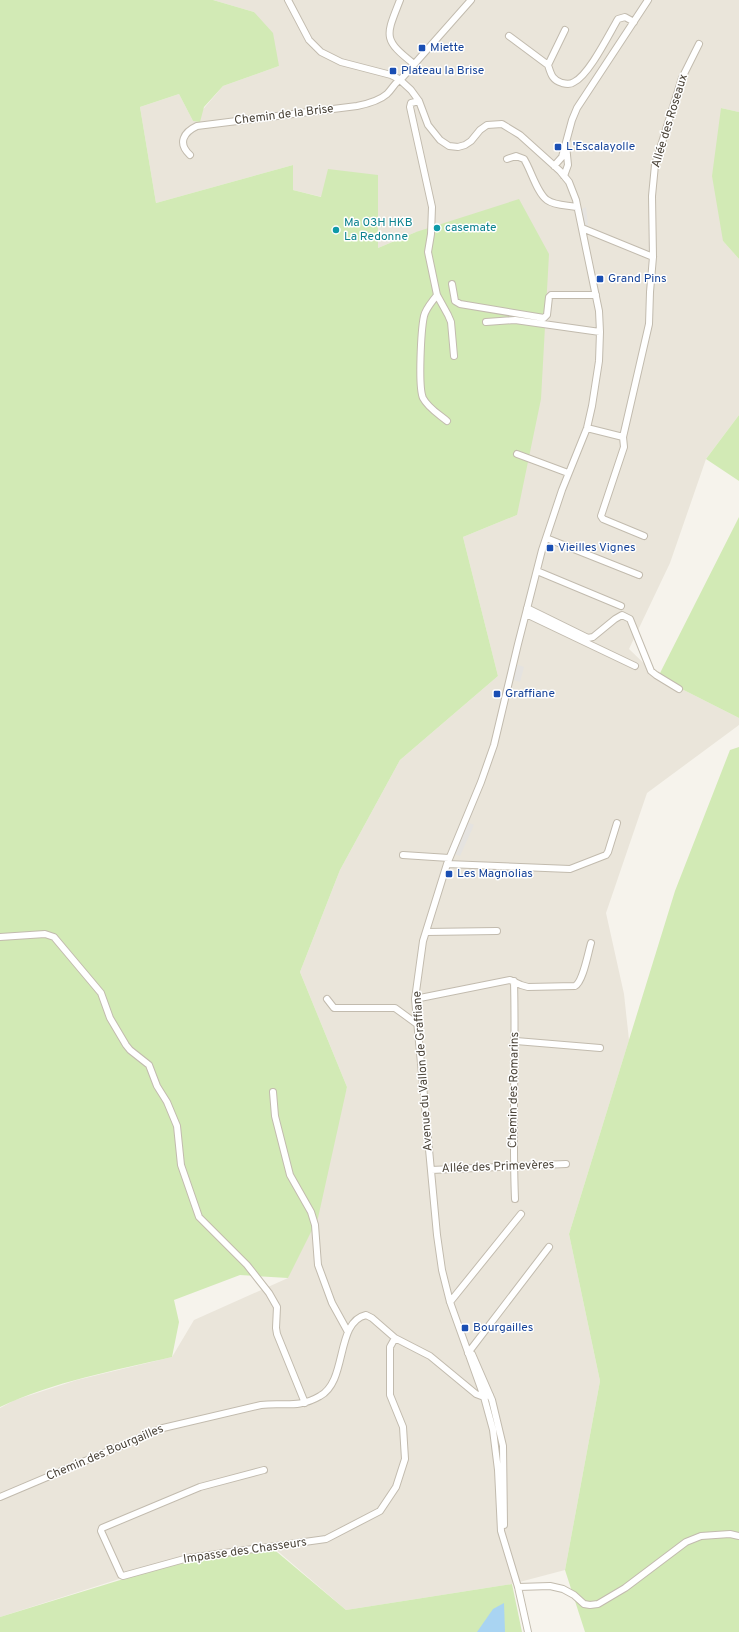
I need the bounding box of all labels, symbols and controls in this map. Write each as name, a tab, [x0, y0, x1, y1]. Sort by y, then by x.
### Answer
place label: Miette	[430, 40, 464, 56]
marker: Miette	[417, 43, 427, 53]
place label: Plateau la Brise	[401, 63, 484, 79]
marker: Plateau la Brise	[388, 66, 398, 76]
street label: Allée des Roseaux	[648, 72, 692, 170]
street label: Chemin de la Brise	[233, 101, 335, 129]
place label: L'Escalayolle	[566, 139, 635, 155]
marker: L'Escalayolle	[553, 142, 563, 152]
place label: Ma 03H HKB La Redonne	[344, 215, 413, 245]
place label: casemate	[445, 220, 497, 236]
marker: casemate	[432, 223, 442, 233]
marker: Ma 03H HKB La Redonne	[331, 225, 341, 235]
place label: Grand Pins	[608, 271, 667, 287]
marker: Grand Pins	[595, 274, 605, 284]
place label: Vieilles Vignes	[558, 540, 636, 556]
marker: Vieilles Vignes	[545, 543, 555, 553]
place label: Graffiane	[505, 686, 555, 702]
marker: Graffiane	[492, 689, 502, 699]
place label: Les Magnolias	[457, 866, 533, 882]
marker: Les Magnolias	[444, 869, 454, 879]
street label: Avenue du Vallon de Graffiane	[409, 990, 437, 1152]
street label: Chemin des Romarins	[505, 1032, 523, 1148]
street label: Allée des Primevères	[441, 1157, 555, 1177]
place label: Bourgailles	[473, 1320, 533, 1336]
marker: Bourgailles	[460, 1323, 470, 1333]
street label: Chemin des Bourgailles	[44, 1421, 166, 1485]
street label: Impasse des Chasseurs	[182, 1534, 308, 1568]

